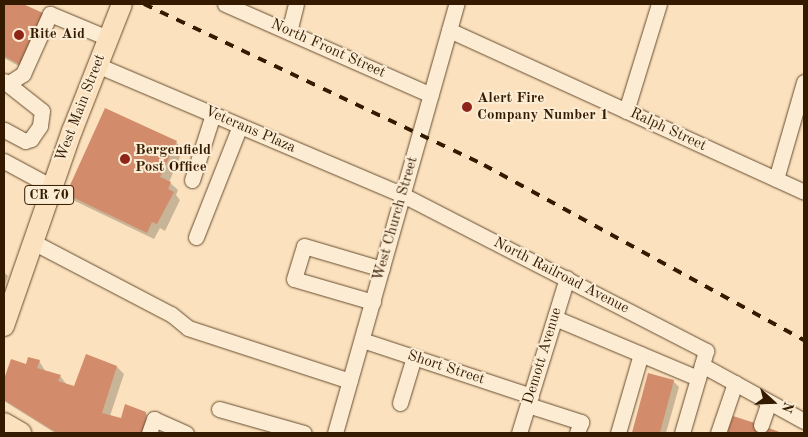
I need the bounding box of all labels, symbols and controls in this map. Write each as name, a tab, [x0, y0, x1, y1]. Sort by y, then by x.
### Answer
street label: North Front Street	[268, 16, 388, 82]
place label: Rite Aid	[29, 26, 85, 44]
marker: Rite Aid	[13, 29, 25, 41]
street label: West Main Street	[52, 52, 110, 164]
place label: Alert Fire Company Number 1	[477, 89, 609, 124]
marker: Alert Fire Company Number 1	[461, 101, 473, 113]
street label: Veterans Plaza	[202, 103, 298, 157]
street label: Ralph Street	[627, 104, 709, 156]
place label: Bergenfield Post Office	[135, 141, 211, 176]
marker: Bergenfield Post Office	[119, 153, 131, 165]
street label: West Church Street	[370, 155, 422, 283]
road number: CR 70	[24, 184, 74, 206]
street label: North Railroad Avenue	[490, 234, 632, 318]
street label: Demott Avenue	[520, 305, 566, 407]
street label: Short Street	[405, 347, 487, 389]
north arrow	[748, 377, 798, 427]
text: N	[779, 400, 796, 415]

